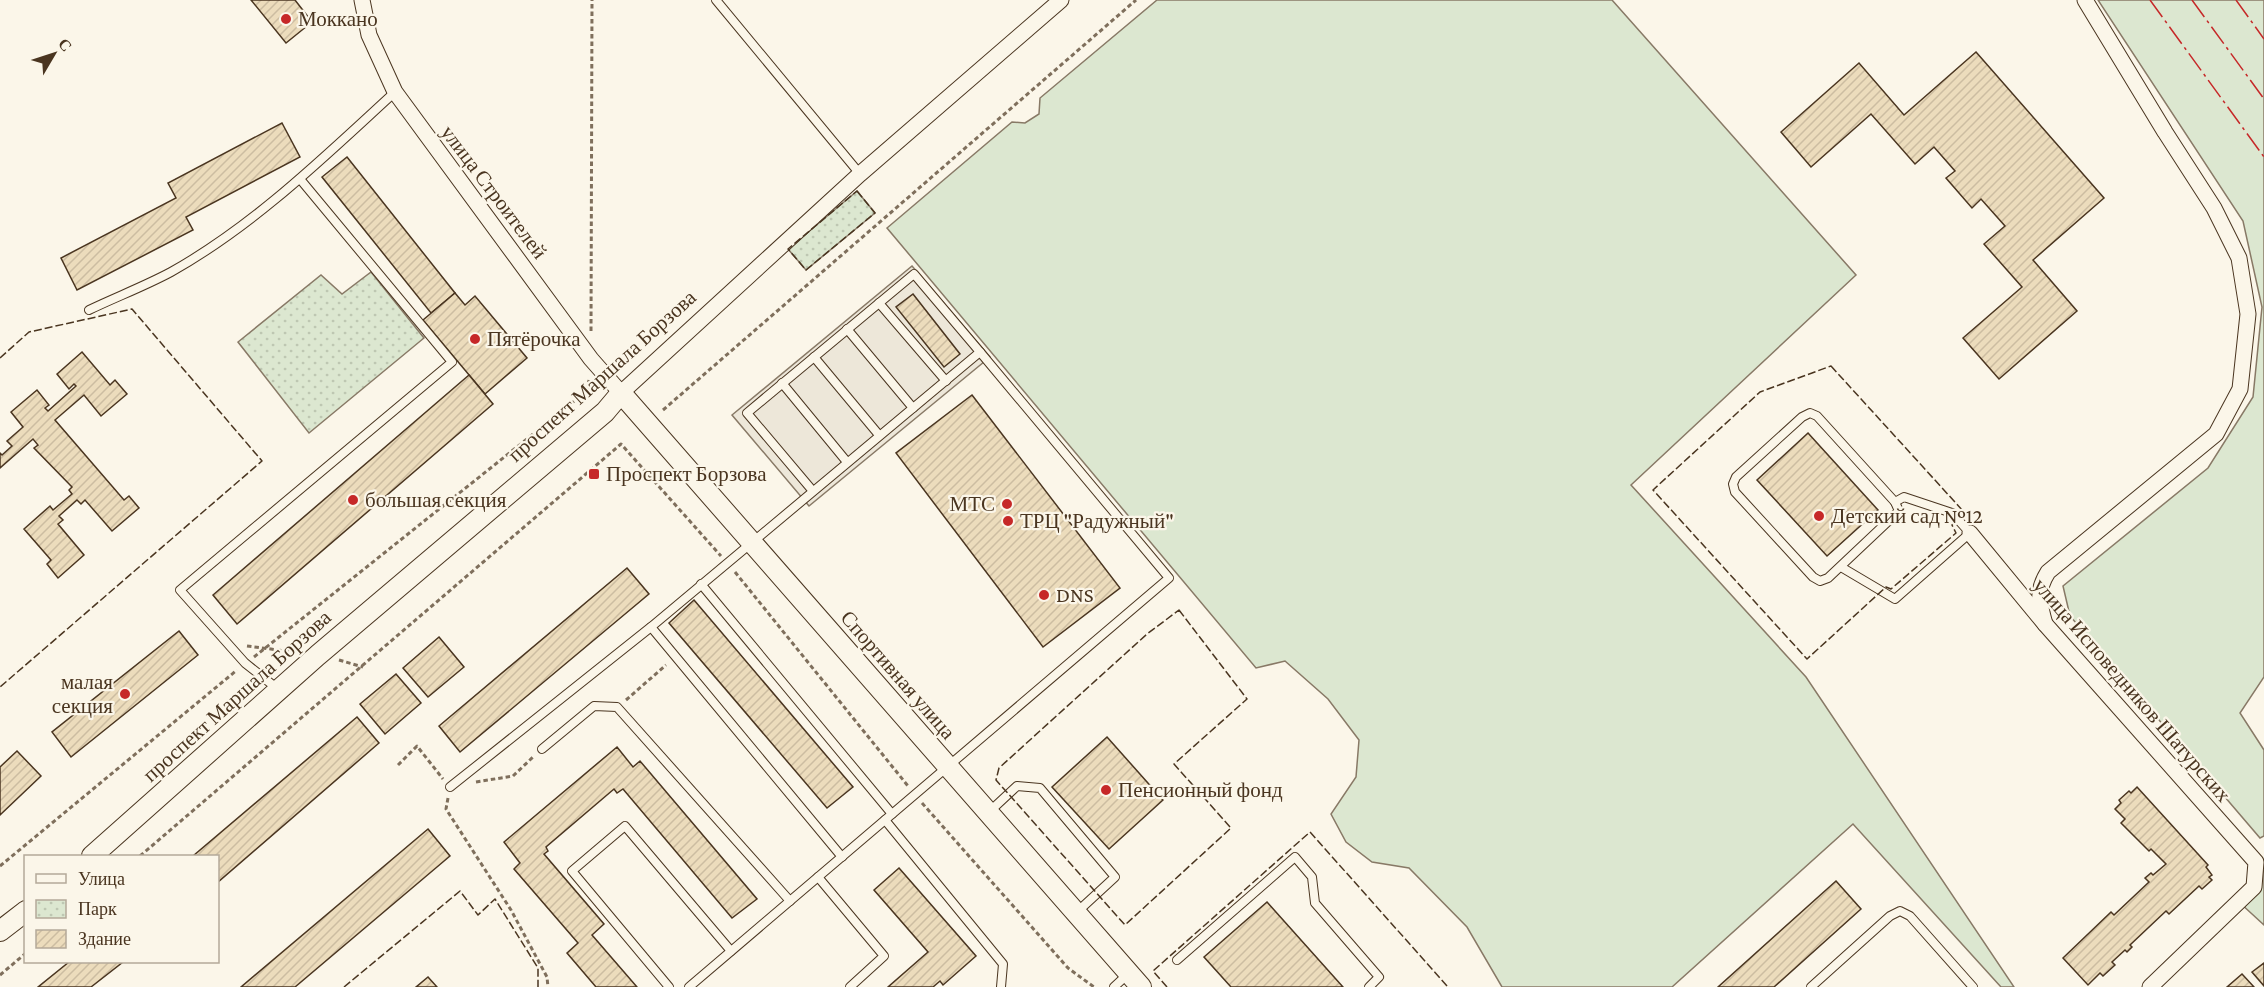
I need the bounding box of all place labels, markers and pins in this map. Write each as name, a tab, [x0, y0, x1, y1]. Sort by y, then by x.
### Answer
place label: Моккано	[298, 7, 378, 31]
marker: Моккано	[279, 12, 293, 26]
place label: Пятёрочка	[487, 327, 581, 351]
marker: Пятёрочка	[468, 332, 482, 346]
place label: Проспект Борзова	[606, 462, 767, 486]
marker: Проспект Борзова	[587, 467, 601, 481]
place label: большая секция	[365, 488, 507, 512]
place label: МТС	[949, 492, 995, 516]
marker: большая секция	[346, 493, 360, 507]
marker: МТС	[1000, 497, 1014, 511]
place label: Детский сад №12	[1831, 504, 1983, 528]
place label: ТРЦ "Радужный"	[1020, 509, 1174, 533]
marker: Детский сад №12	[1812, 509, 1826, 523]
marker: ТРЦ "Радужный"	[1001, 514, 1015, 528]
place label: DNS	[1056, 583, 1094, 607]
marker: DNS	[1037, 588, 1051, 602]
place label: малая секция	[52, 670, 113, 718]
marker: малая секция	[118, 687, 132, 701]
place label: Пенсионный фонд	[1118, 778, 1283, 802]
marker: Пенсионный фонд	[1099, 783, 1113, 797]

